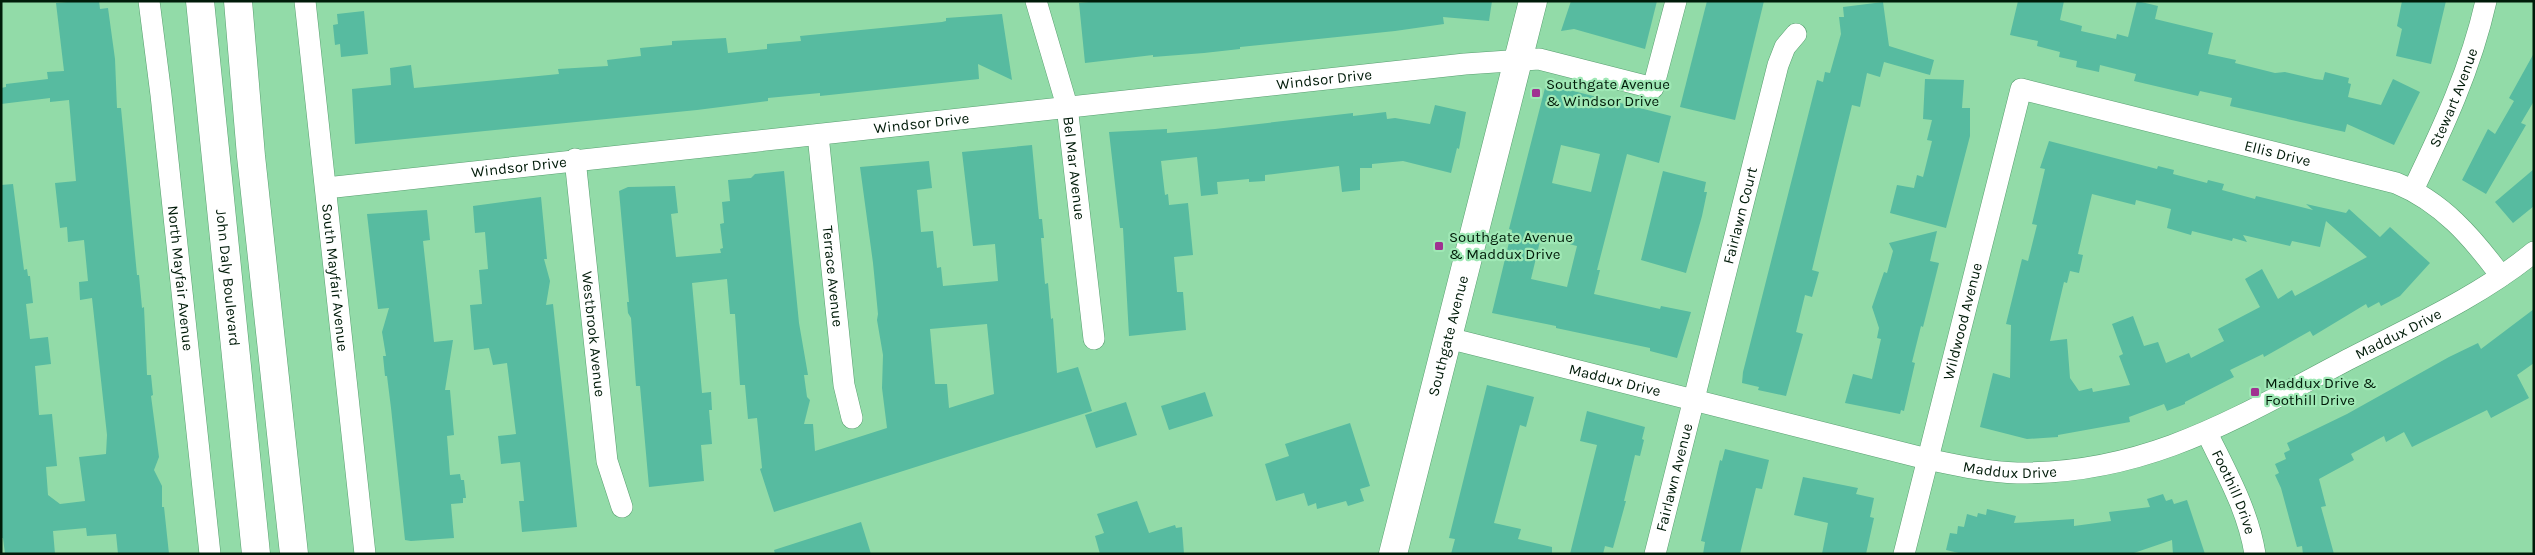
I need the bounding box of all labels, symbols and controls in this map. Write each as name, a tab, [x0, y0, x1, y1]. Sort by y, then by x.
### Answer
street label: Stewart Avenue	[2426, 46, 2482, 150]
street label: Windsor Drive	[1275, 65, 1373, 93]
place label: Southgate Avenue & Windsor Drive	[1546, 75, 1670, 110]
marker: Southgate Avenue & Windsor Drive	[1530, 87, 1542, 99]
street label: Windsor Drive	[873, 109, 970, 137]
street label: Bel Mar Avenue	[1059, 115, 1089, 221]
street label: Ellis Drive	[2242, 136, 2313, 170]
street label: Windsor Drive	[470, 153, 568, 181]
street label: Fairlawn Court	[1719, 165, 1761, 266]
street label: South Mayfair Avenue	[318, 202, 352, 352]
street label: North Mayfair Avenue	[164, 204, 197, 352]
street label: John Daly Boulevard	[212, 208, 244, 347]
street label: Terrace Avenue	[818, 225, 847, 328]
place label: Southgate Avenue & Maddux Drive	[1449, 228, 1573, 263]
marker: Southgate Avenue & Maddux Drive	[1433, 240, 1445, 252]
street label: Wildwood Avenue	[1939, 261, 1986, 382]
street label: Westbrook Avenue	[578, 270, 609, 398]
street label: Southgate Avenue	[1424, 274, 1472, 398]
street label: Maddux Drive	[2352, 305, 2444, 363]
street label: Maddux Drive	[1567, 360, 1663, 400]
place label: Maddux Drive & Foothill Drive	[2265, 374, 2377, 409]
marker: Maddux Drive & Foothill Drive	[2249, 386, 2261, 398]
street label: Fairlawn Avenue	[1652, 421, 1697, 533]
street label: Foothill Drive	[2208, 447, 2259, 536]
street label: Maddux Drive	[1962, 458, 2058, 482]

